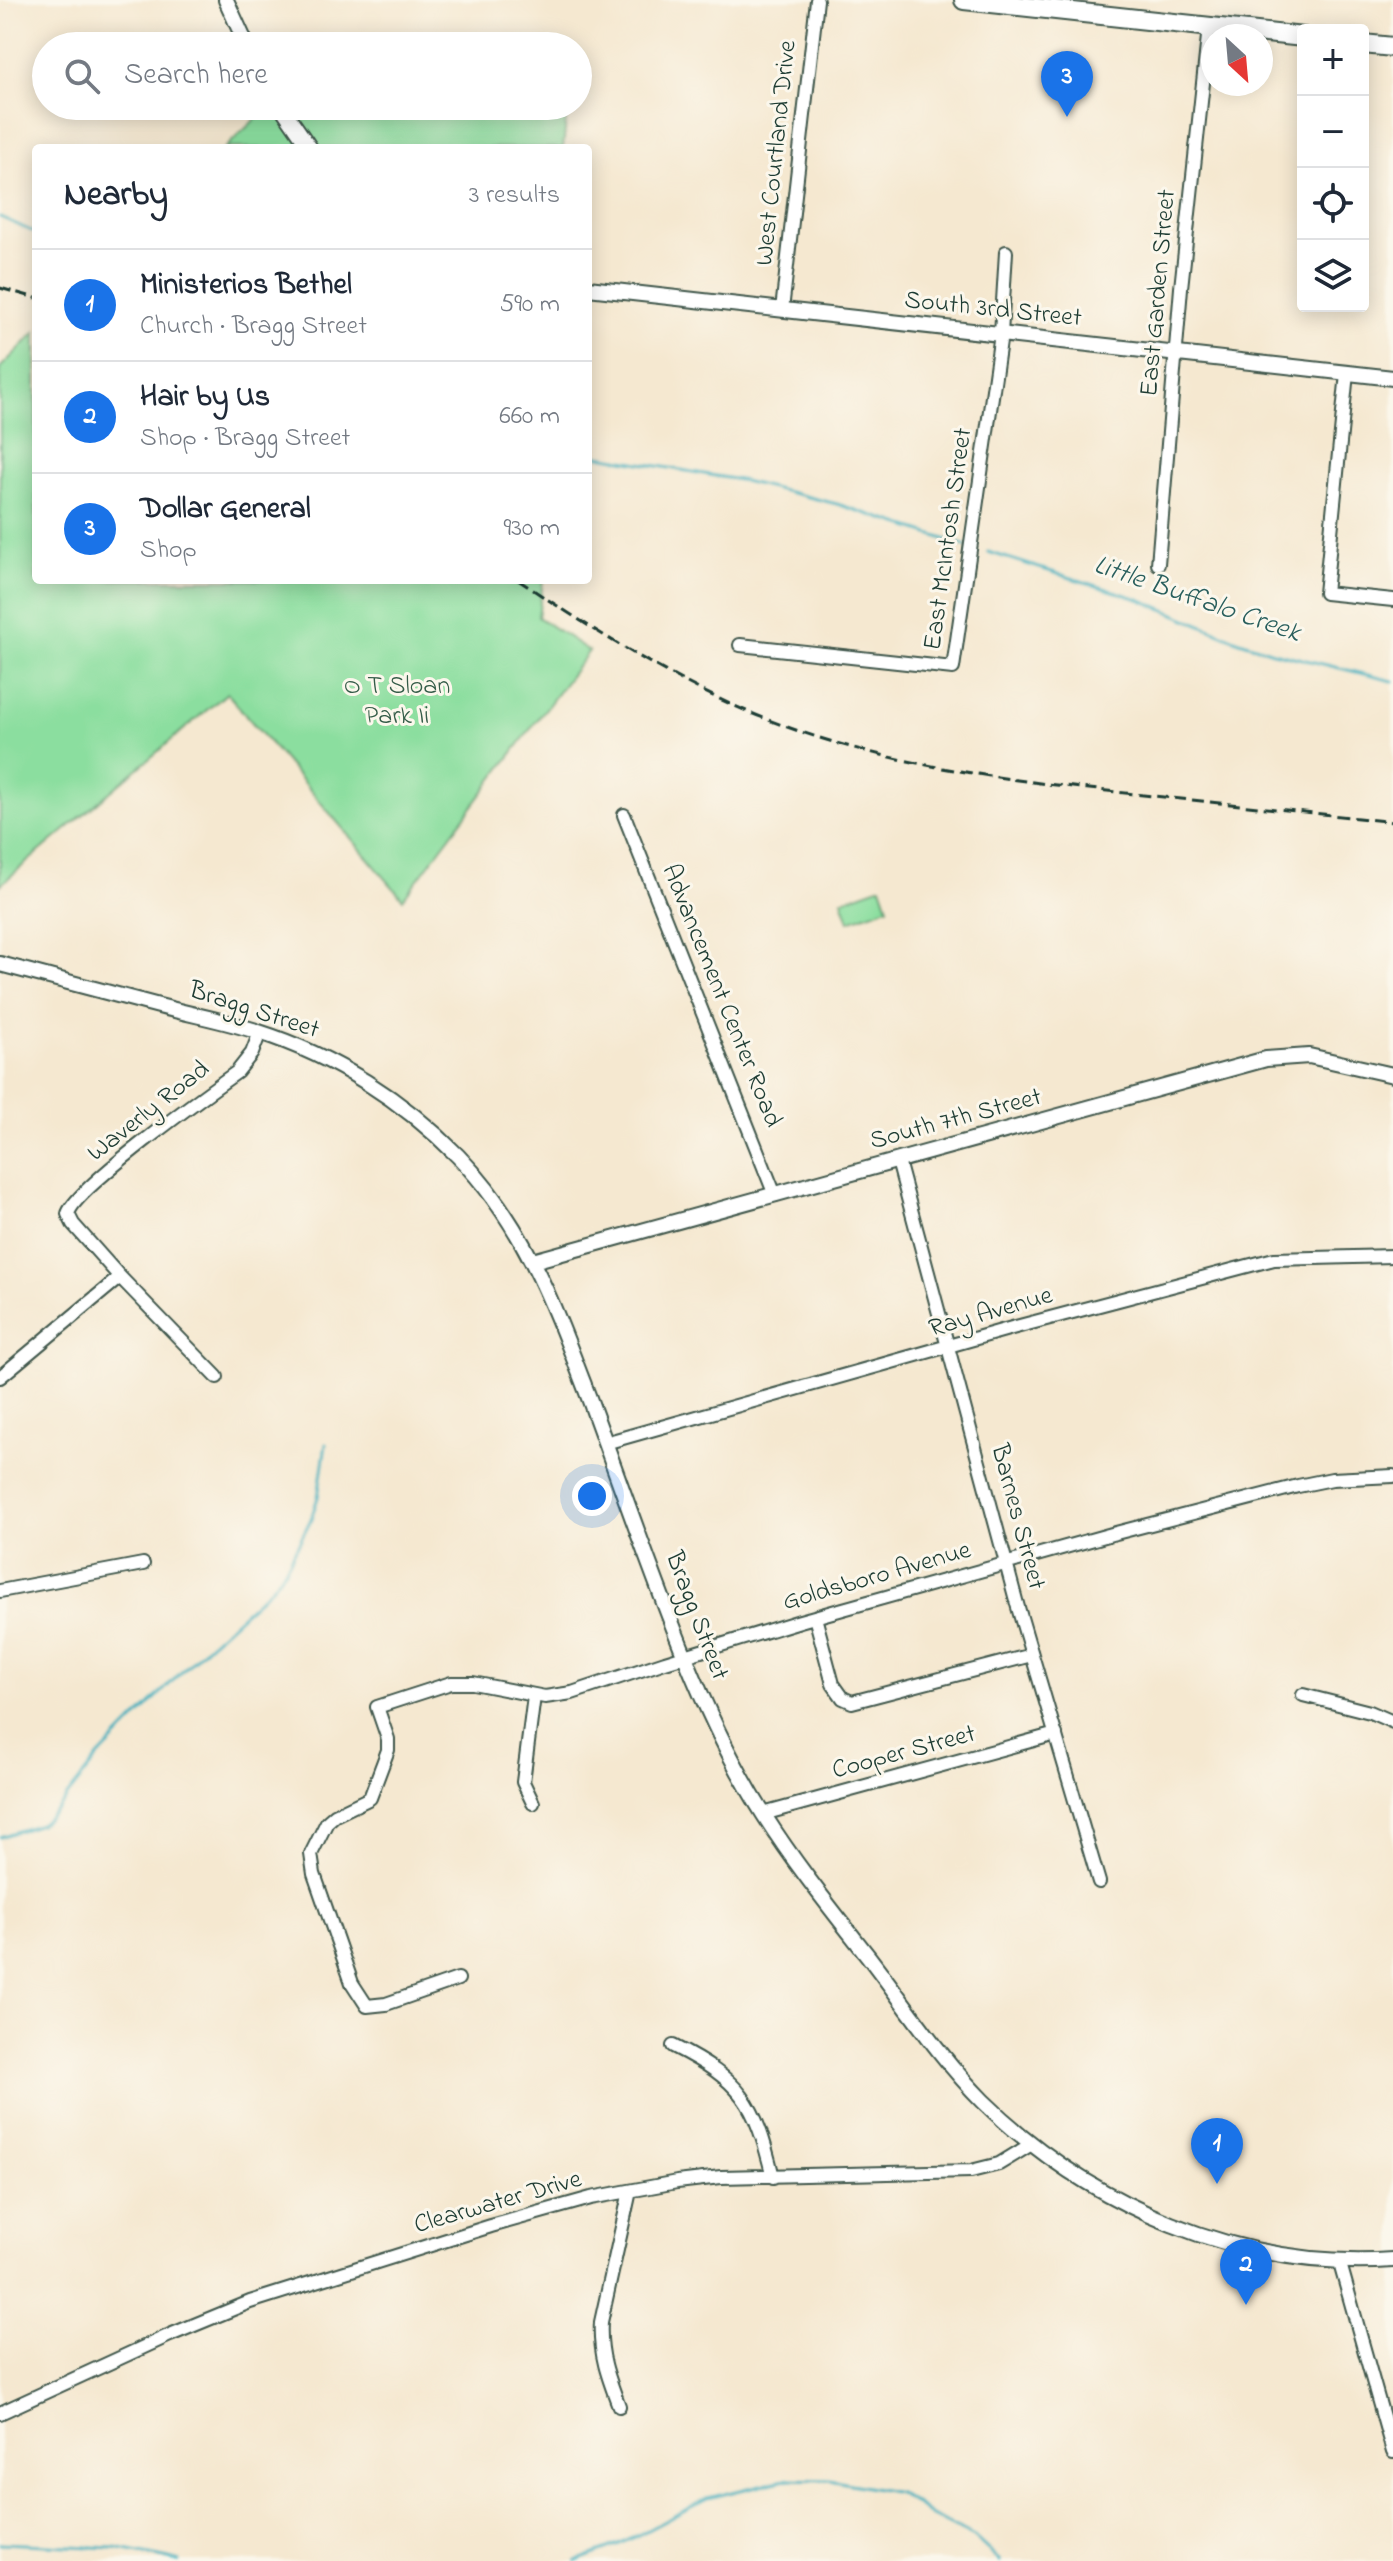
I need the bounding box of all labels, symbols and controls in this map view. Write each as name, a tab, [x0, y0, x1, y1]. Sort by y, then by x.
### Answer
north arrow	[1201, 24, 1273, 96]
map controls	[1297, 24, 1369, 312]
button: +	[1297, 24, 1369, 96]
search box	[32, 32, 592, 120]
street label: West Courtland Drive	[746, 38, 808, 268]
pin: 3	[1041, 51, 1093, 117]
icon: search	[60, 54, 104, 98]
text: Search here	[124, 54, 268, 98]
button: −	[1297, 96, 1369, 168]
button: locate	[1297, 168, 1369, 240]
text: Nearby	[64, 171, 168, 221]
text: 3 results	[469, 177, 560, 215]
street label: East Garden Street	[1131, 188, 1187, 398]
button: layers	[1297, 240, 1369, 312]
text: Ministerios Bethel	[140, 264, 352, 308]
street label: South 3rd Street	[902, 282, 1084, 338]
text: 1	[86, 286, 94, 324]
text: 590 m	[499, 286, 560, 324]
text: Church · Bragg Street	[140, 308, 367, 346]
text: Hair by Us	[140, 376, 270, 420]
text: 2	[84, 398, 96, 436]
text: 660 m	[499, 398, 560, 436]
text: Shop · Bragg Street	[140, 420, 350, 458]
street label: East McIntosh Street	[915, 425, 983, 653]
text: Dollar General	[140, 488, 311, 532]
text: 3	[85, 510, 95, 548]
text: 930 m	[504, 510, 560, 548]
text: Shop	[140, 532, 197, 570]
water label: Little Buffalo Creek	[1088, 545, 1307, 655]
park label: O T Sloan Park Ii	[344, 668, 450, 736]
street label: Advancement Center Road	[651, 859, 791, 1134]
street label: Bragg Street	[183, 972, 324, 1050]
street label: Waverly Road	[80, 1052, 219, 1172]
street label: South 7th Street	[866, 1079, 1046, 1161]
street label: Ray Avenue	[925, 1277, 1058, 1349]
street label: Barnes Street	[979, 1439, 1055, 1594]
your location	[572, 1476, 612, 1516]
street label: Goldsboro Avenue	[778, 1532, 976, 1622]
street label: Bragg Street	[654, 1545, 738, 1686]
street label: Cooper Street	[828, 1716, 980, 1790]
pin: 1	[1191, 2118, 1243, 2184]
street label: Clearwater Drive	[410, 2161, 587, 2245]
pin: 2	[1220, 2239, 1272, 2305]

